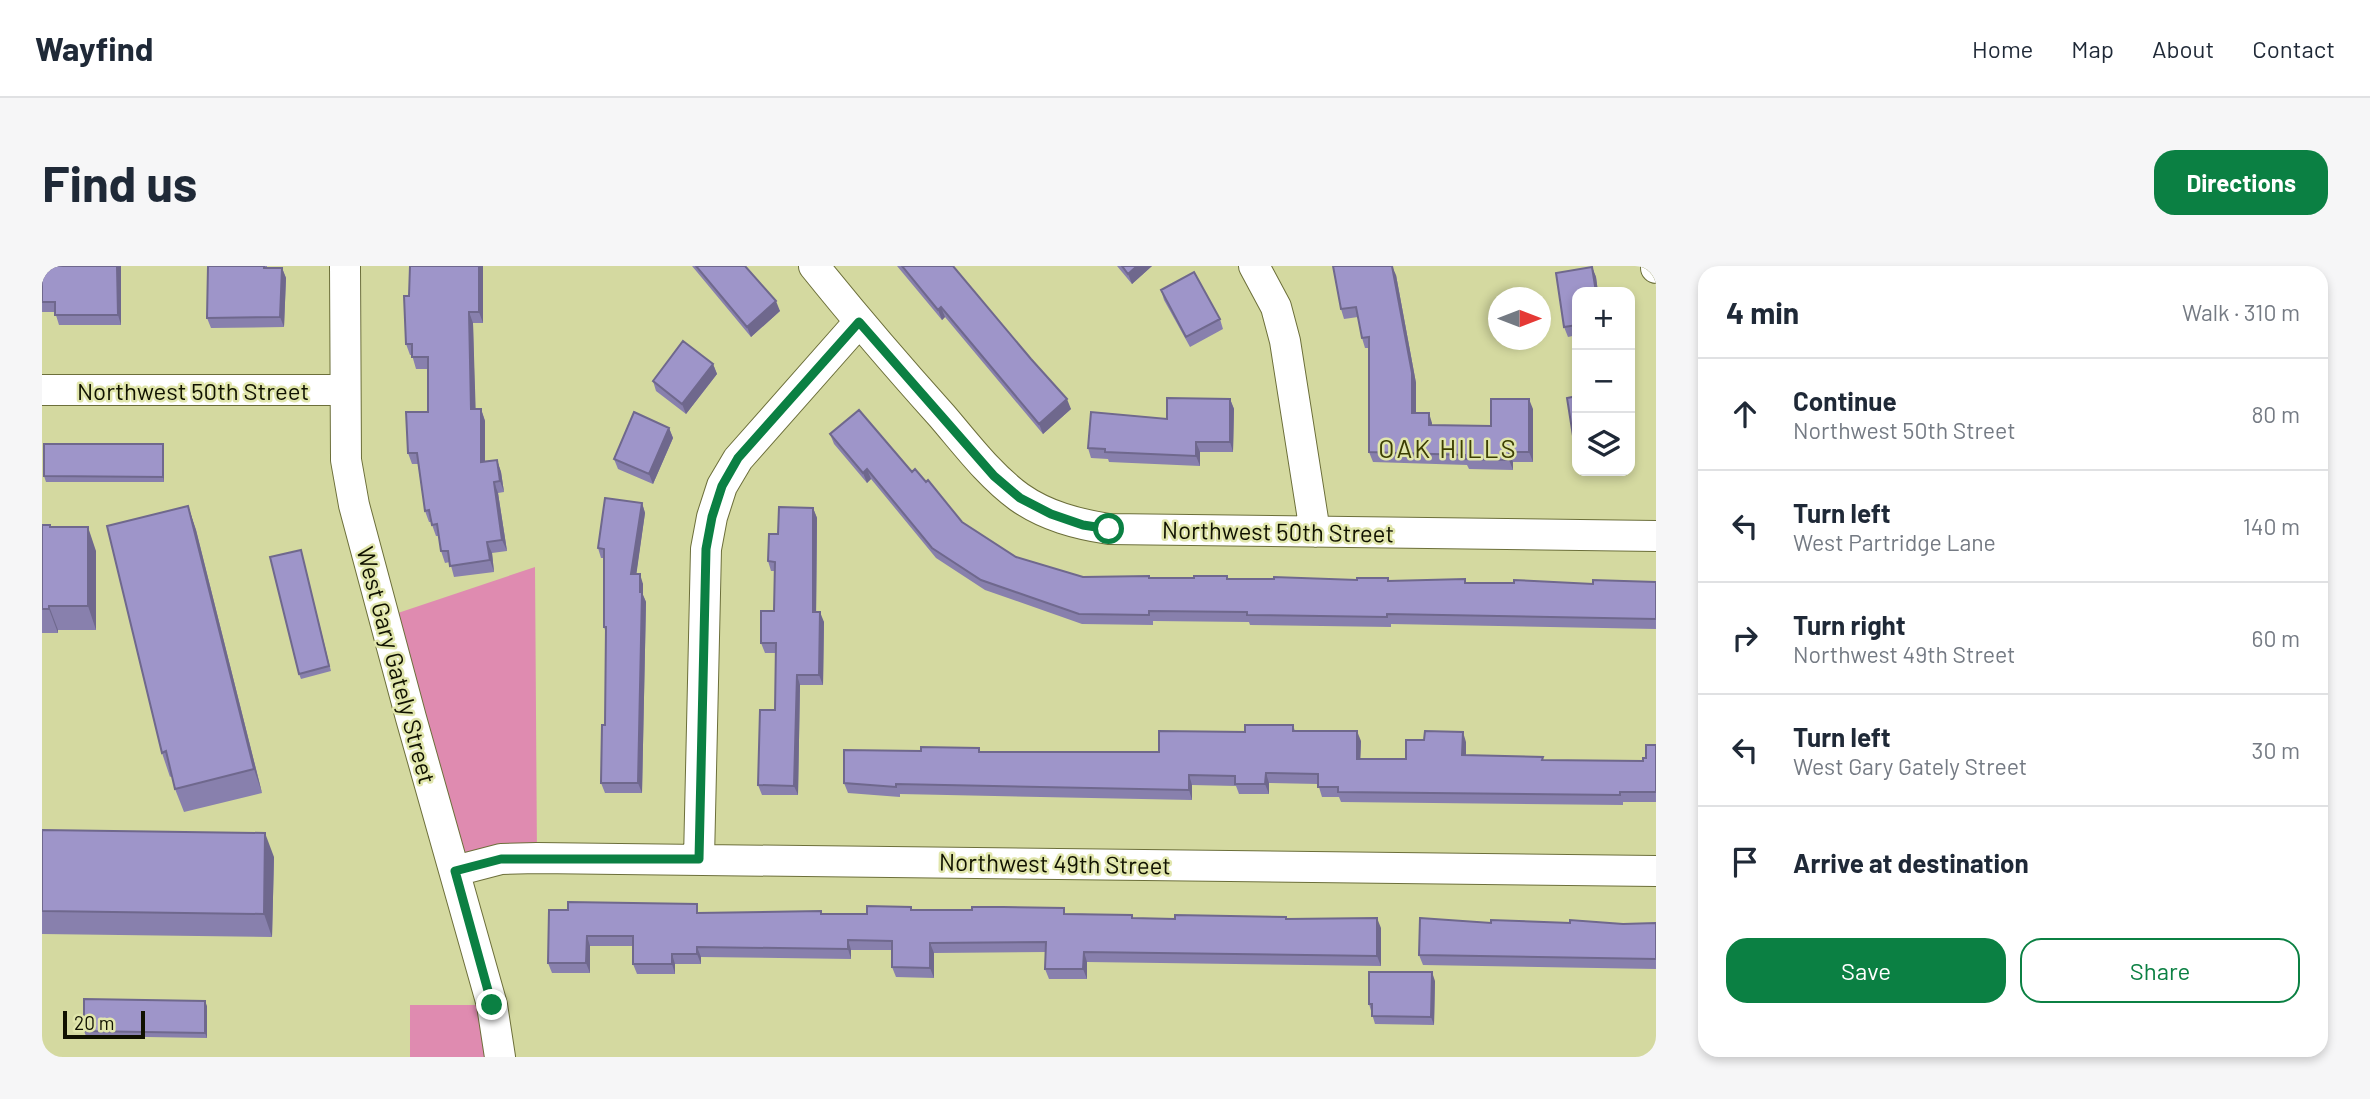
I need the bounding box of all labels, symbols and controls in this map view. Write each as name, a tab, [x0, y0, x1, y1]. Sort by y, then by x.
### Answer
text: Wayfind	[35, 28, 153, 68]
text: Home	[1972, 34, 2033, 63]
text: Map	[2071, 34, 2114, 63]
text: About	[2152, 34, 2214, 63]
text: Contact	[2252, 34, 2335, 63]
button: Directions	[2154, 150, 2328, 215]
text: Find us	[42, 153, 197, 212]
north arrow	[1488, 287, 1551, 350]
map controls	[1572, 287, 1635, 476]
button: +	[1572, 287, 1635, 350]
text: 4 min	[1726, 294, 1799, 330]
text: Walk · 310 m	[2182, 298, 2300, 326]
button: −	[1572, 350, 1635, 413]
street label: Northwest 50th Street	[77, 376, 309, 405]
text: Continue	[1793, 385, 1897, 416]
icon: ahead	[1726, 395, 1764, 433]
text: 80 m	[2251, 400, 2300, 428]
button: layers	[1572, 413, 1635, 476]
text: Northwest 50th Street	[1793, 416, 2016, 444]
district label: OAK HILLS	[1378, 432, 1518, 463]
text: Turn left	[1793, 497, 1891, 528]
icon: left	[1726, 507, 1764, 545]
text: 140 m	[2243, 512, 2300, 540]
route start	[1093, 513, 1124, 544]
street label: Northwest 50th Street	[1162, 514, 1394, 548]
text: West Partridge Lane	[1793, 528, 1996, 556]
street label: West Gary Gately Street	[351, 543, 443, 787]
text: Turn right	[1793, 609, 1906, 640]
icon: right	[1726, 619, 1764, 657]
text: 60 m	[2252, 624, 2300, 652]
text: Northwest 49th Street	[1793, 640, 2015, 668]
text: Turn left	[1793, 721, 1891, 752]
icon: left	[1726, 731, 1764, 769]
text: 30 m	[2252, 736, 2300, 764]
text: West Gary Gately Street	[1793, 752, 2027, 780]
icon: arrive	[1726, 843, 1764, 881]
street label: Northwest 49th Street	[939, 846, 1171, 880]
text: Arrive at destination	[1793, 847, 2029, 878]
button: Save	[1726, 938, 2006, 1003]
button: Share	[2020, 938, 2300, 1003]
route end	[476, 989, 507, 1020]
scale bar	[63, 1008, 145, 1040]
text: 20 m	[74, 1011, 114, 1034]

